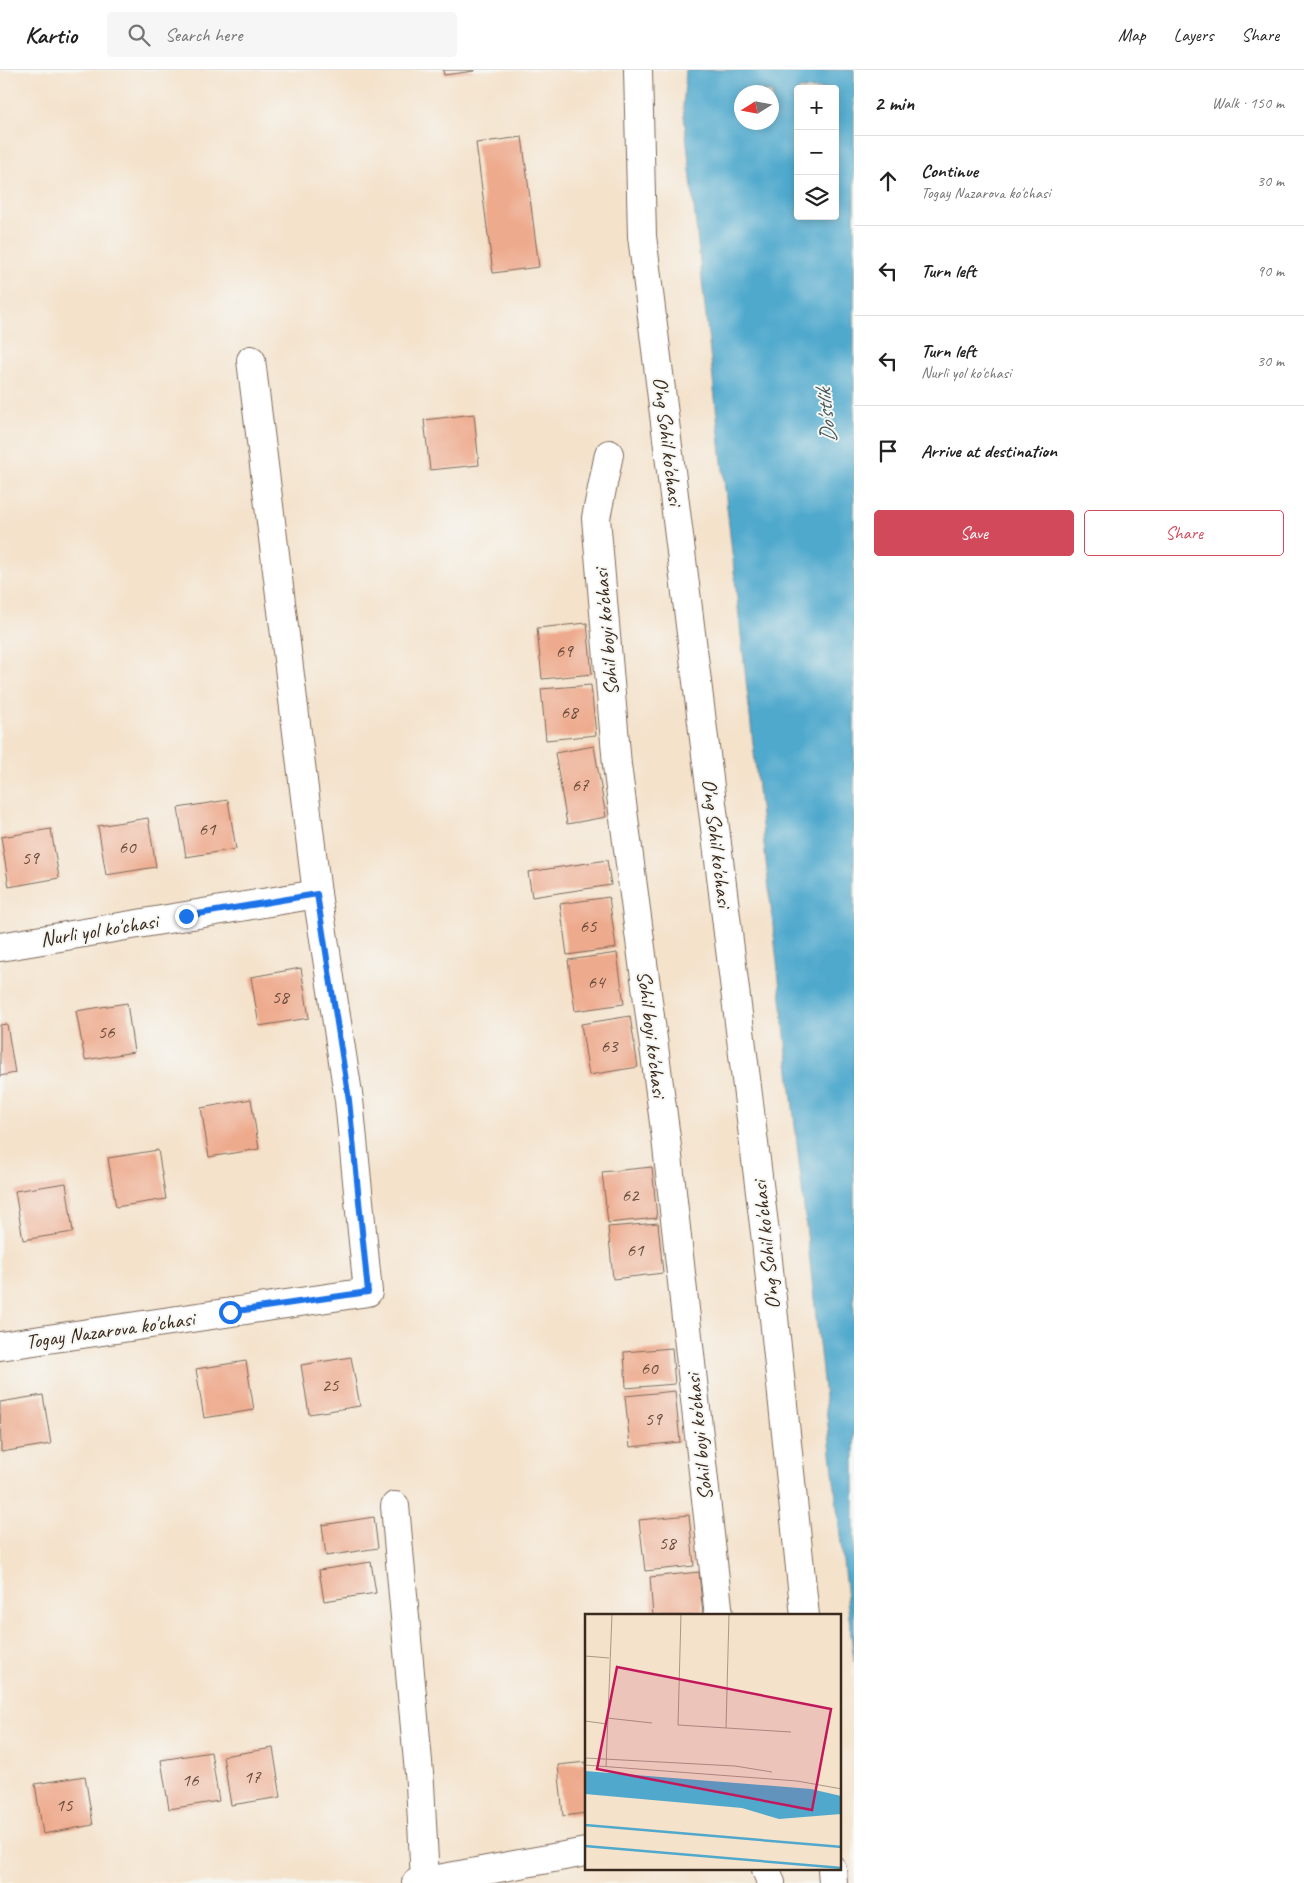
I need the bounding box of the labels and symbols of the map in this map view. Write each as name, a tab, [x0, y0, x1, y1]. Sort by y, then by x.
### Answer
north arrow	[734, 85, 779, 130]
street label: O'ng Sohil ko'chasi	[647, 375, 689, 510]
water label: Do'stlik	[809, 384, 843, 444]
street label: Sohil boyi ko'chasi	[587, 564, 624, 697]
house number: 69	[555, 639, 574, 663]
house number: 68	[560, 700, 580, 724]
house number: 67	[571, 773, 590, 797]
street label: O'ng Sohil ko'chasi	[696, 777, 738, 912]
house number: 61	[198, 817, 217, 841]
house number: 60	[118, 835, 137, 859]
house number: 59	[21, 846, 40, 870]
route end	[175, 905, 198, 928]
street label: Nurli yol ko'chasi	[38, 907, 163, 952]
house number: 65	[579, 914, 598, 938]
street label: Sohil boyi ko'chasi	[631, 969, 673, 1102]
house number: 64	[587, 970, 607, 994]
house number: 58	[271, 985, 291, 1009]
house number: 56	[97, 1020, 116, 1044]
house number: 63	[600, 1034, 619, 1058]
street label: O'ng Sohil ko'chasi	[746, 1176, 786, 1311]
house number: 62	[621, 1183, 640, 1207]
house number: 61	[626, 1238, 645, 1262]
route start	[219, 1301, 242, 1324]
street label: Togay Nazarova ko'chasi	[24, 1305, 199, 1355]
house number: 60	[640, 1356, 659, 1380]
street label: Sohil boyi ko'chasi	[679, 1369, 719, 1502]
house number: 25	[321, 1373, 340, 1397]
house number: 59	[644, 1407, 663, 1431]
house number: 58	[658, 1531, 678, 1555]
inset map	[585, 1614, 842, 1870]
house number: 17	[243, 1765, 262, 1789]
house number: 16	[181, 1768, 200, 1792]
house number: 15	[55, 1793, 74, 1817]

